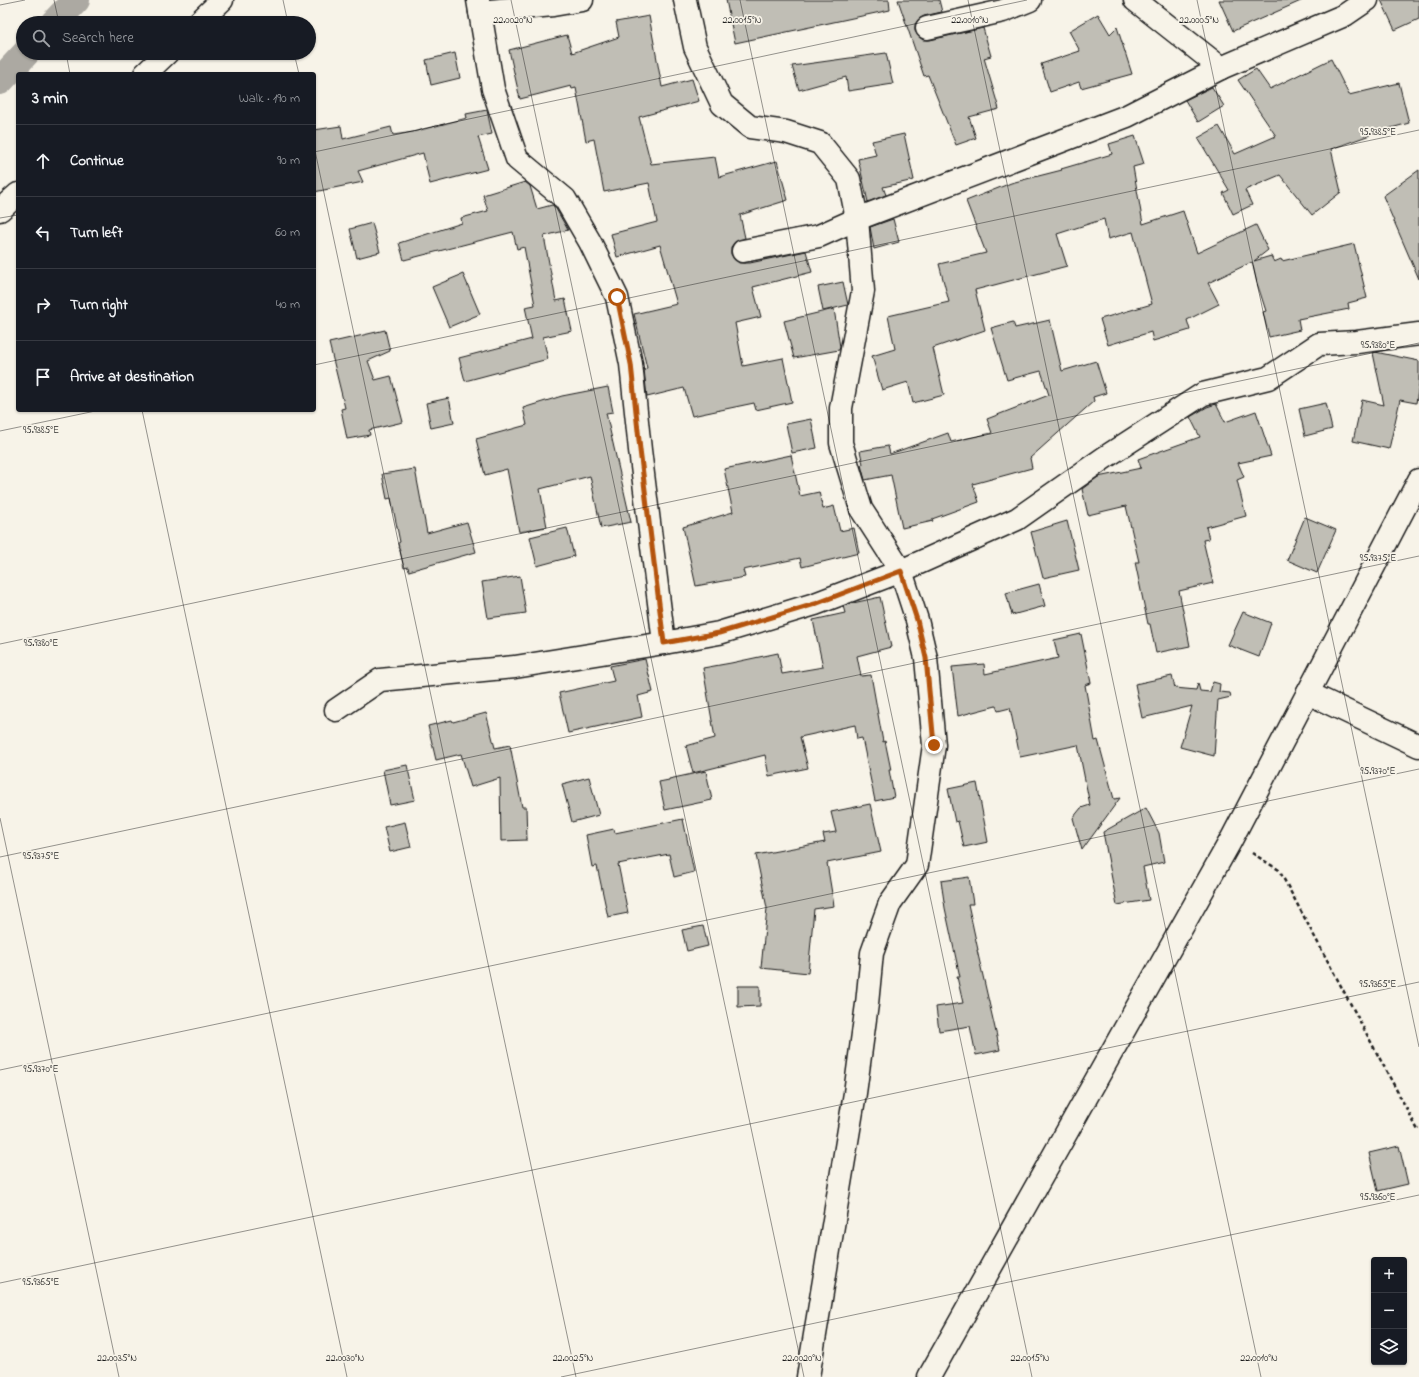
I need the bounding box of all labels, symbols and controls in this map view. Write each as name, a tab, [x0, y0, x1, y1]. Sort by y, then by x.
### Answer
text: 22.0020°N	[493, 13, 533, 28]
text: 22.0015°N	[723, 13, 762, 28]
text: 22.0010°N	[951, 13, 989, 28]
text: 22.0005°N	[1179, 13, 1219, 28]
search box	[16, 16, 316, 60]
icon: search	[30, 27, 52, 49]
text: Search here	[62, 27, 134, 49]
text: 3 min	[32, 86, 68, 111]
text: Walk · 190 m	[239, 89, 300, 108]
text: 95.9385°E	[1360, 125, 1396, 140]
icon: ahead	[32, 150, 54, 172]
text: Continue	[70, 150, 124, 172]
text: 90 m	[277, 151, 300, 170]
icon: left	[32, 222, 54, 244]
text: Turn left	[70, 222, 123, 244]
text: 60 m	[275, 223, 300, 242]
route start	[608, 288, 626, 306]
icon: right	[32, 294, 54, 316]
text: Turn right	[70, 294, 128, 316]
text: 40 m	[276, 295, 300, 314]
text: 95.9380°E	[1361, 338, 1395, 353]
icon: arrive	[32, 366, 54, 388]
text: Arrive at destination	[70, 366, 194, 388]
text: 95.9385°E	[23, 423, 59, 438]
text: 95.9375°E	[1360, 551, 1396, 566]
text: 95.9380°E	[24, 636, 58, 651]
route end	[925, 736, 943, 754]
text: 95.9370°E	[1360, 764, 1396, 779]
text: 95.9375°E	[23, 849, 59, 864]
text: 95.9365°E	[1360, 977, 1396, 992]
text: 95.9370°E	[23, 1062, 59, 1077]
text: 95.9360°E	[1360, 1190, 1396, 1205]
map controls	[1371, 1257, 1407, 1365]
button: +	[1371, 1257, 1407, 1293]
text: 95.9365°E	[23, 1275, 59, 1290]
button: −	[1371, 1293, 1407, 1329]
button: layers	[1371, 1329, 1407, 1365]
text: 22.0035°N	[97, 1351, 137, 1366]
text: 22.0030°N	[326, 1351, 364, 1366]
text: 22.0025°N	[553, 1351, 594, 1366]
text: 22.0020°N	[782, 1351, 822, 1366]
text: 22.0015°N	[1011, 1351, 1050, 1366]
text: 22.0010°N	[1240, 1351, 1278, 1366]

